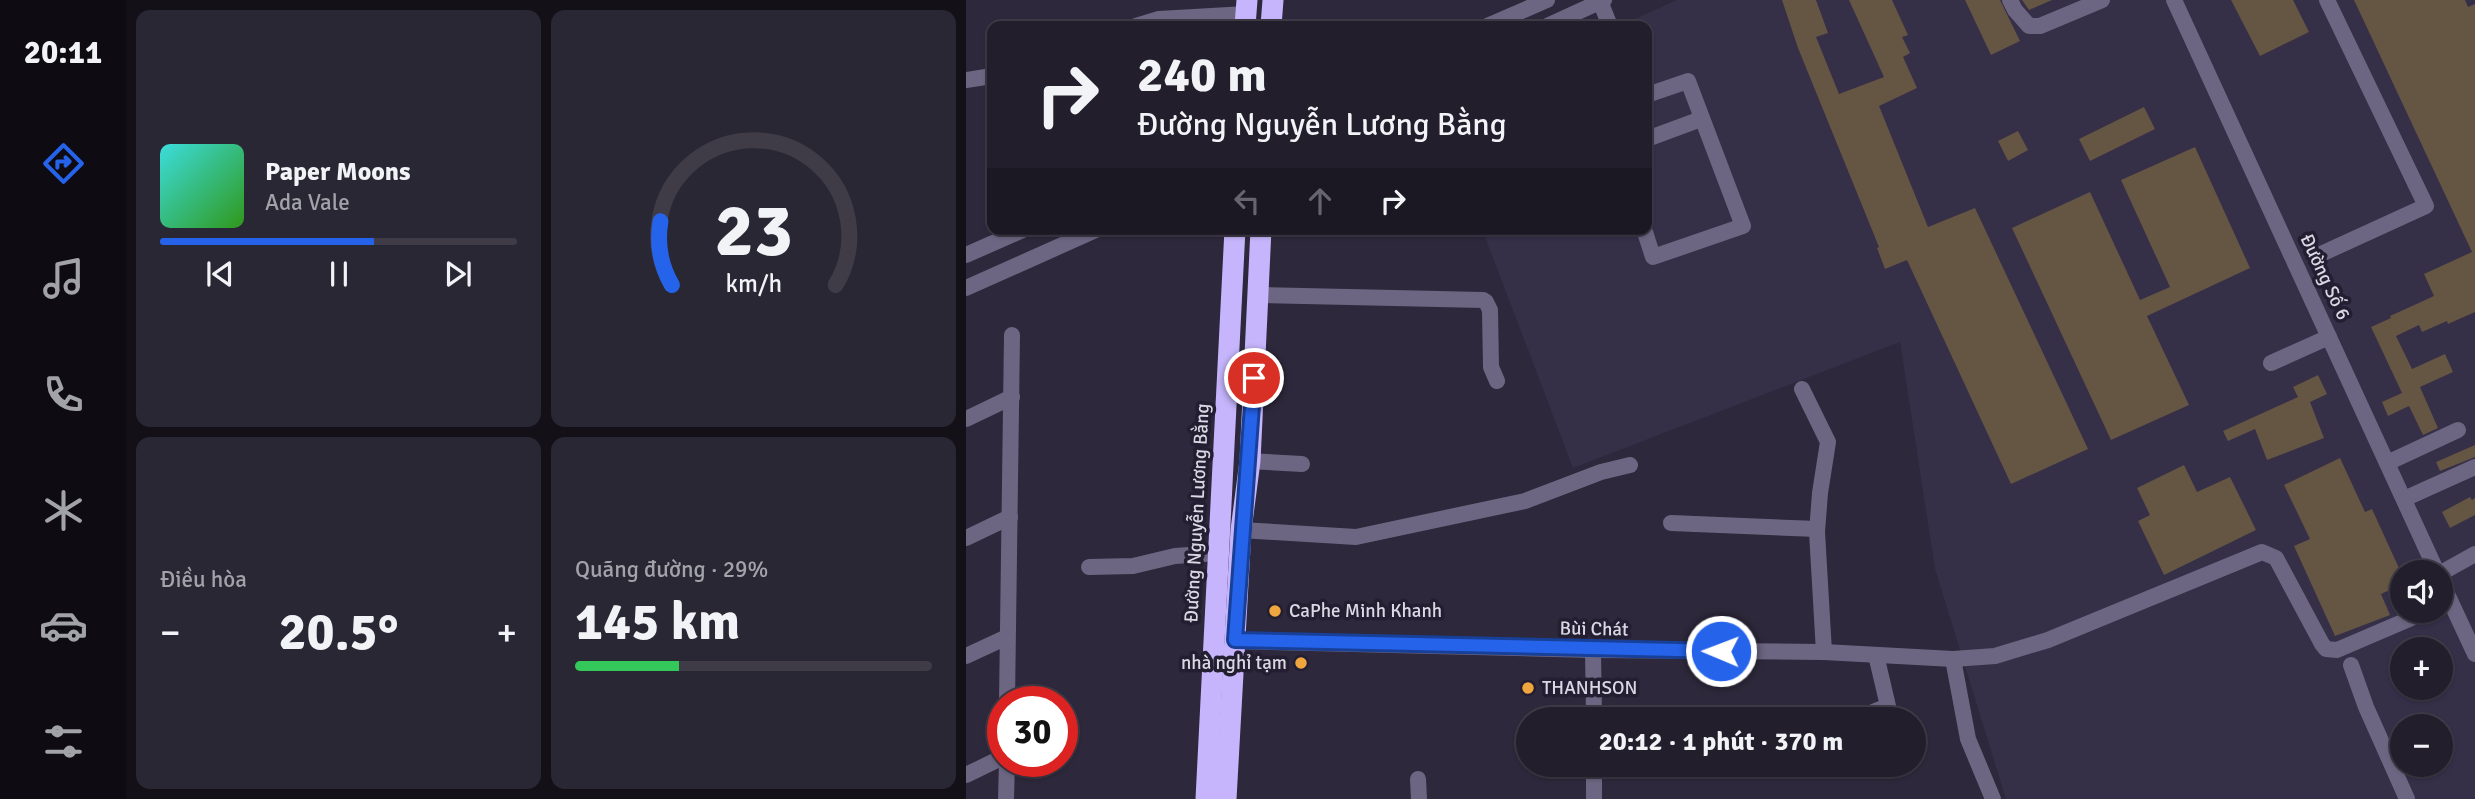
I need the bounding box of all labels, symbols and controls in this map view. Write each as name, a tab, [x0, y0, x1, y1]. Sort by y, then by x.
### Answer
text: 20:11	[24, 33, 102, 72]
text: 240 m	[1137, 45, 1267, 105]
icon: right	[1022, 49, 1113, 140]
text: Đường Nguyễn Lương Bằng	[1137, 105, 1507, 144]
icon: directions	[39, 139, 88, 188]
text: Paper Moons	[265, 156, 411, 188]
icon: left	[1228, 182, 1266, 220]
icon: ahead	[1301, 182, 1339, 220]
icon: right	[1374, 182, 1412, 220]
text: 23	[714, 187, 793, 276]
text: Ada Vale	[265, 188, 350, 217]
street label: Đường Số 6	[2295, 230, 2355, 324]
icon: music	[39, 254, 88, 303]
icon: previous	[201, 255, 239, 293]
icon: pause	[320, 255, 358, 293]
icon: next	[439, 255, 477, 293]
text: km/h	[725, 268, 782, 299]
pin	[1224, 348, 1284, 408]
icon: arrive	[1235, 359, 1273, 397]
icon: phone	[39, 370, 88, 419]
street label: Đường Nguyễn Lương Bằng	[1179, 403, 1215, 623]
icon: climate	[39, 486, 88, 535]
text: Quãng đường · 29%	[575, 555, 768, 584]
map controls	[2390, 560, 2453, 777]
button: sound	[2390, 560, 2453, 623]
text: Điều hòa	[160, 565, 247, 594]
text: 145 km	[575, 590, 740, 654]
place label: CaPhe Minh Khanh	[1289, 599, 1442, 623]
text: 20.5°	[279, 600, 398, 664]
icon: car	[39, 601, 88, 650]
marker: CaPhe Minh Khanh	[1267, 603, 1283, 619]
text: −	[160, 609, 181, 656]
text: +	[496, 609, 517, 656]
position arrow	[1684, 614, 1758, 688]
street label: Bùi Chát	[1559, 616, 1629, 642]
button: +	[2390, 637, 2453, 700]
place label: nhà nghỉ tạm	[1181, 651, 1287, 675]
marker: nhà nghỉ tạm	[1293, 655, 1309, 671]
place label: THANHSON	[1542, 676, 1637, 700]
marker: THANHSON	[1520, 680, 1536, 696]
speed limit sign: 30	[987, 686, 1078, 777]
button: −	[2390, 714, 2453, 777]
icon: filters	[39, 717, 88, 766]
text: 20:12 · 1 phút · 370 m	[1599, 726, 1843, 758]

